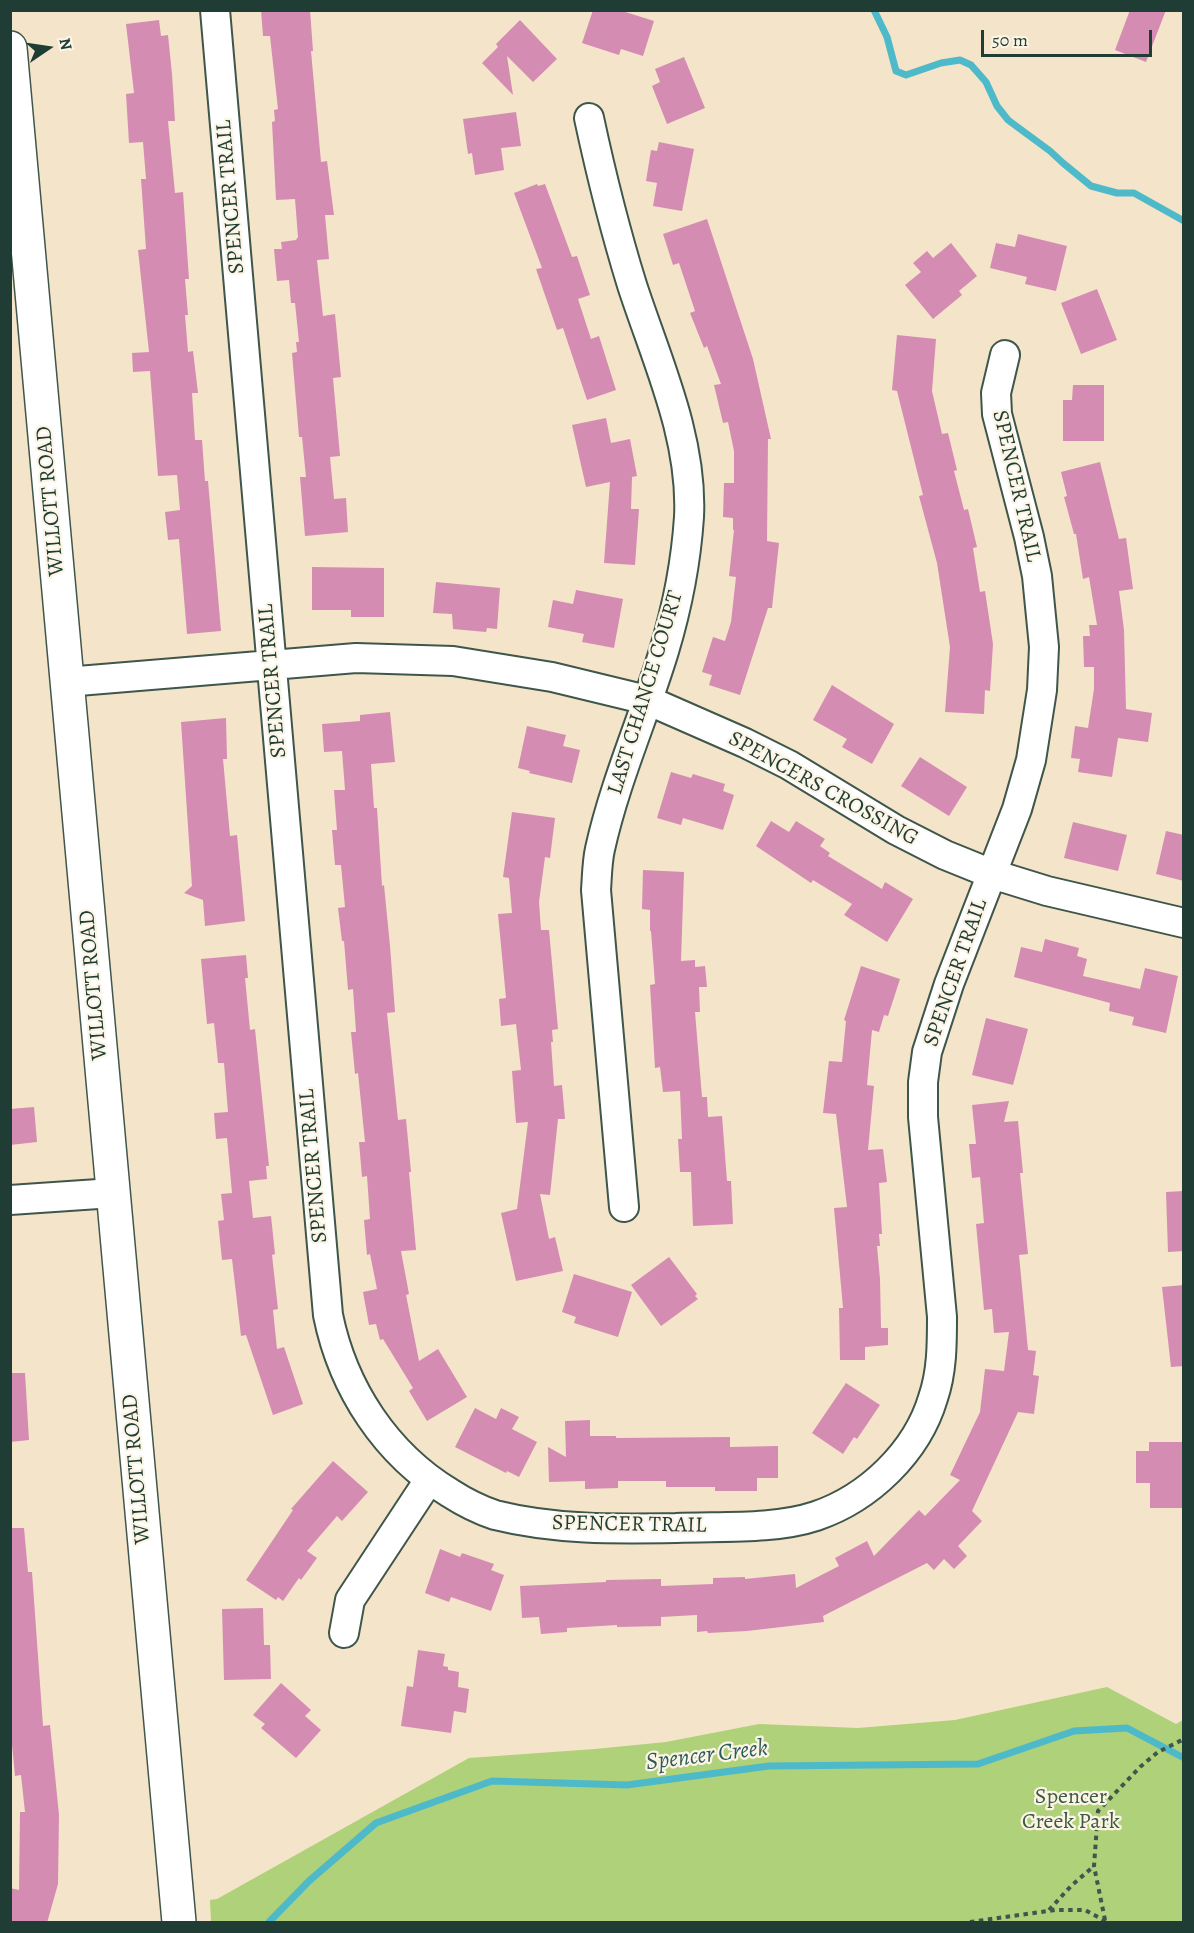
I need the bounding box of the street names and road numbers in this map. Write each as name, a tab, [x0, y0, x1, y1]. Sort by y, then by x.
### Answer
street label: SPENCER TRAIL	[211, 119, 251, 275]
street label: SPENCER TRAIL	[986, 408, 1046, 564]
street label: WILLOTT ROAD	[31, 425, 71, 577]
street label: LAST CHANCE COURT	[602, 588, 690, 798]
street label: SPENCER TRAIL	[253, 603, 293, 759]
street label: SPENCERS CROSSING	[724, 726, 922, 852]
street label: SPENCER TRAIL	[918, 896, 994, 1050]
street label: WILLOTT ROAD	[74, 909, 114, 1061]
street label: SPENCER TRAIL	[294, 1088, 334, 1244]
street label: WILLOTT ROAD	[117, 1393, 157, 1545]
street label: SPENCER TRAIL	[551, 1510, 707, 1540]

